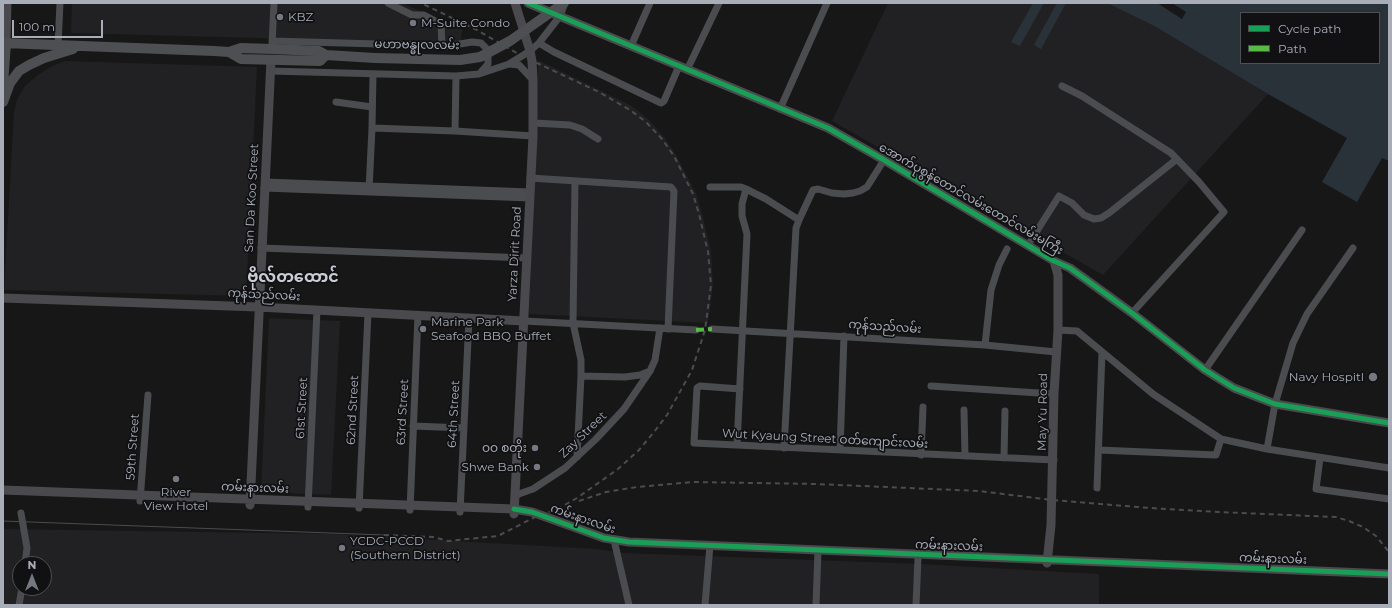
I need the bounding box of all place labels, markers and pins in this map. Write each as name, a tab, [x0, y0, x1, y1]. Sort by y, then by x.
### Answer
place label: KBZ	[288, 10, 313, 24]
marker: KBZ	[275, 12, 285, 22]
place label: M-Suite Condo	[421, 16, 510, 30]
marker: M-Suite Condo	[408, 18, 418, 28]
place label: Marine Park Seafood BBQ Buffet	[431, 315, 551, 343]
marker: Marine Park Seafood BBQ Buffet	[418, 324, 428, 334]
place label: Navy Hospitl	[1289, 370, 1364, 384]
marker: Navy Hospitl	[1367, 371, 1379, 383]
place label: ဝဝ စတိုး	[482, 441, 527, 455]
marker: ဝဝ စတိုး	[530, 443, 540, 453]
place label: Shwe Bank	[461, 460, 529, 474]
marker: Shwe Bank	[532, 462, 542, 472]
marker: River View Hotel	[171, 474, 181, 484]
place label: River View Hotel	[144, 485, 208, 513]
place label: YCDC-PCCD (Southern District)	[350, 534, 461, 562]
marker: YCDC-PCCD (Southern District)	[337, 543, 347, 553]

